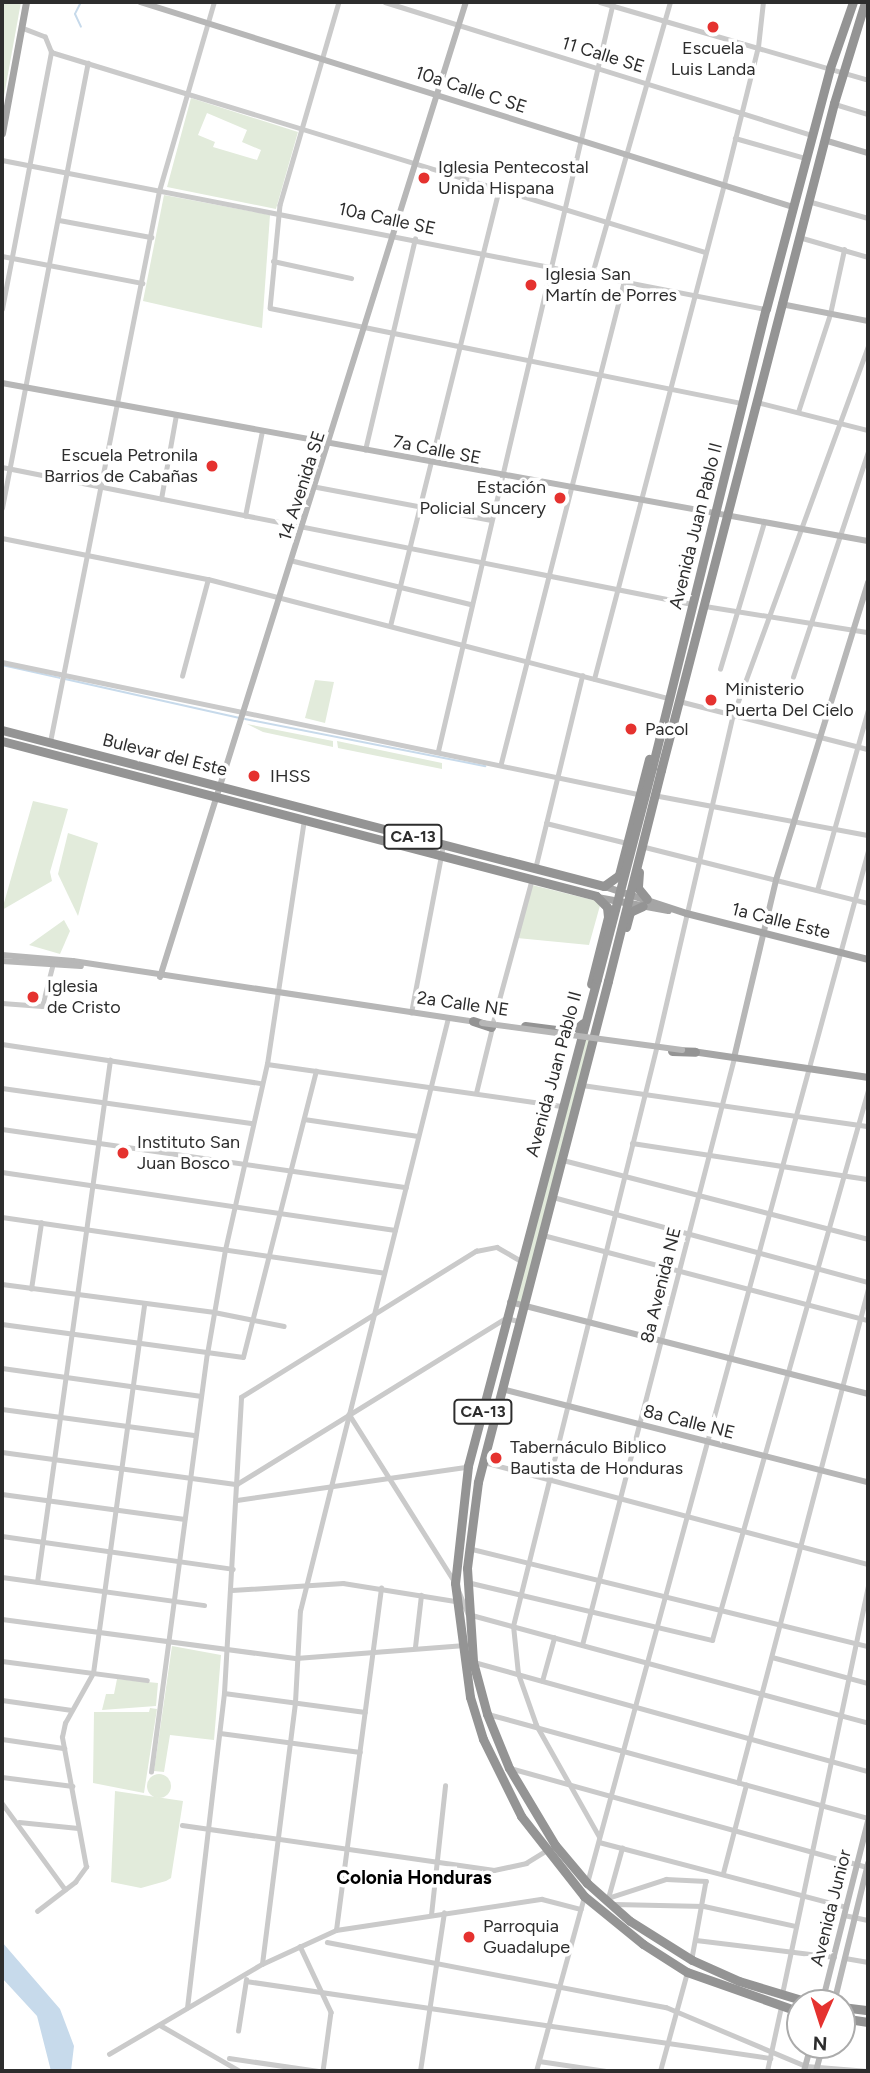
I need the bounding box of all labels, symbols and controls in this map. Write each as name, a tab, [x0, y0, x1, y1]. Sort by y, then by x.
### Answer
marker: Escuela Luis Landa	[705, 19, 721, 35]
street label: 11 Calle SE	[559, 32, 647, 78]
place label: Escuela Luis Landa	[671, 38, 755, 80]
street label: 10a Calle C SE	[412, 62, 530, 118]
place label: Iglesia Pentecostal Unida Hispana	[438, 157, 589, 200]
marker: Iglesia Pentecostal Unida Hispana	[416, 170, 432, 186]
street label: 10a Calle SE	[337, 198, 437, 240]
place label: Iglesia San Martín de Porres	[545, 264, 677, 306]
marker: Iglesia San Martín de Porres	[523, 277, 539, 293]
street label: 14 Avenida SE	[274, 428, 330, 544]
street label: 7a Calle SE	[391, 431, 483, 469]
street label: Avenida Juan Pablo II	[665, 440, 727, 612]
place label: Escuela Petronila Barrios de Cabañas	[44, 445, 198, 488]
marker: Escuela Petronila Barrios de Cabañas	[204, 458, 220, 474]
place label: Estación Policial Suncery	[419, 477, 546, 520]
marker: Estación Policial Suncery	[552, 490, 568, 506]
place label: Ministerio Puerta Del Cielo	[725, 679, 854, 722]
marker: Ministerio Puerta Del Cielo	[703, 692, 719, 708]
place label: Pacol	[645, 718, 689, 740]
marker: Pacol	[623, 721, 639, 737]
street label: Bulevar del Este	[100, 729, 230, 781]
place label: IHSS	[270, 765, 310, 787]
marker: IHSS	[244, 766, 264, 786]
road number: CA-13	[383, 824, 443, 850]
street label: 1a Calle Este	[729, 898, 833, 944]
place label: Iglesia de Cristo	[47, 976, 121, 1018]
street label: 2a Calle NE	[416, 987, 510, 1021]
marker: Iglesia de Cristo	[25, 989, 41, 1005]
street label: Avenida Juan Pablo II	[521, 989, 587, 1159]
place label: Instituto San Juan Bosco	[137, 1132, 240, 1174]
marker: Instituto San Juan Bosco	[115, 1145, 131, 1161]
street label: 8a Avenida NE	[636, 1225, 686, 1345]
road number: CA-13	[453, 1400, 513, 1424]
street label: 8a Calle NE	[641, 1400, 737, 1444]
place label: Tabernáculo Biblico Bautista de Honduras	[510, 1437, 683, 1480]
marker: Tabernáculo Biblico Bautista de Honduras	[488, 1450, 504, 1466]
street label: Avenida Junior	[806, 1847, 856, 1969]
district label: Colonia Honduras	[336, 1867, 492, 1889]
place label: Parroquia Guadalupe	[483, 1916, 570, 1958]
marker: Parroquia Guadalupe	[461, 1929, 477, 1945]
north arrow	[786, 1989, 856, 2059]
text: N	[812, 2032, 828, 2055]

